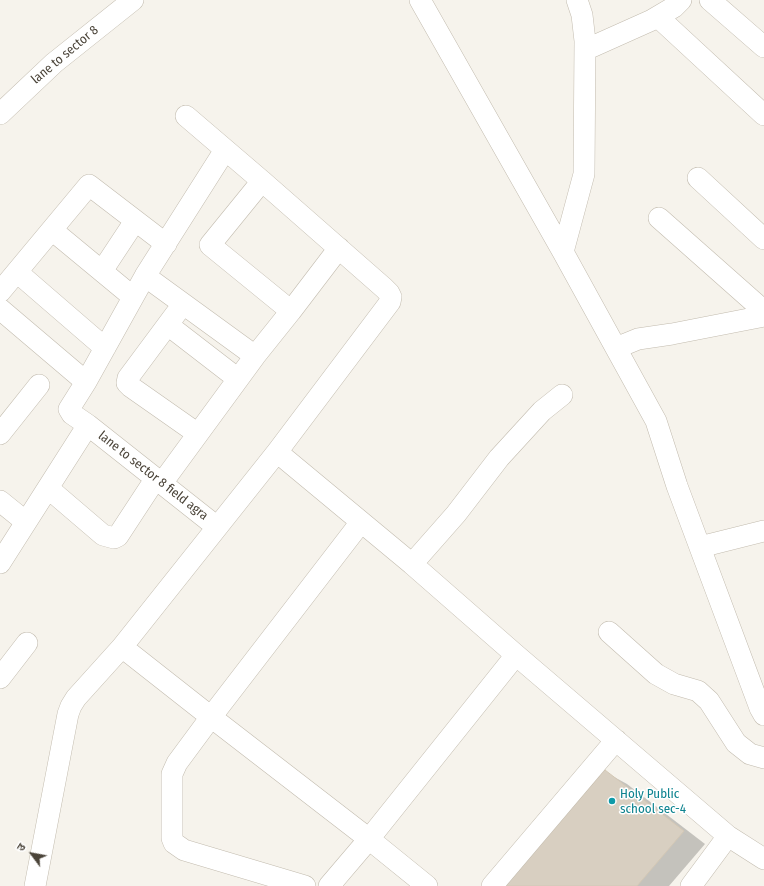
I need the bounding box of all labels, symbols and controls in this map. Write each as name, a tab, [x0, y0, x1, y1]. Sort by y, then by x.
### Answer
street label: lane to sector 8	[28, 22, 102, 88]
street label: lane to sector 8 field agra	[95, 428, 211, 524]
place label: Holy Public school sec-4	[620, 786, 686, 817]
marker: Holy Public school sec-4	[607, 796, 617, 806]
north arrow	[12, 834, 52, 874]
text: उ	[14, 841, 29, 854]

